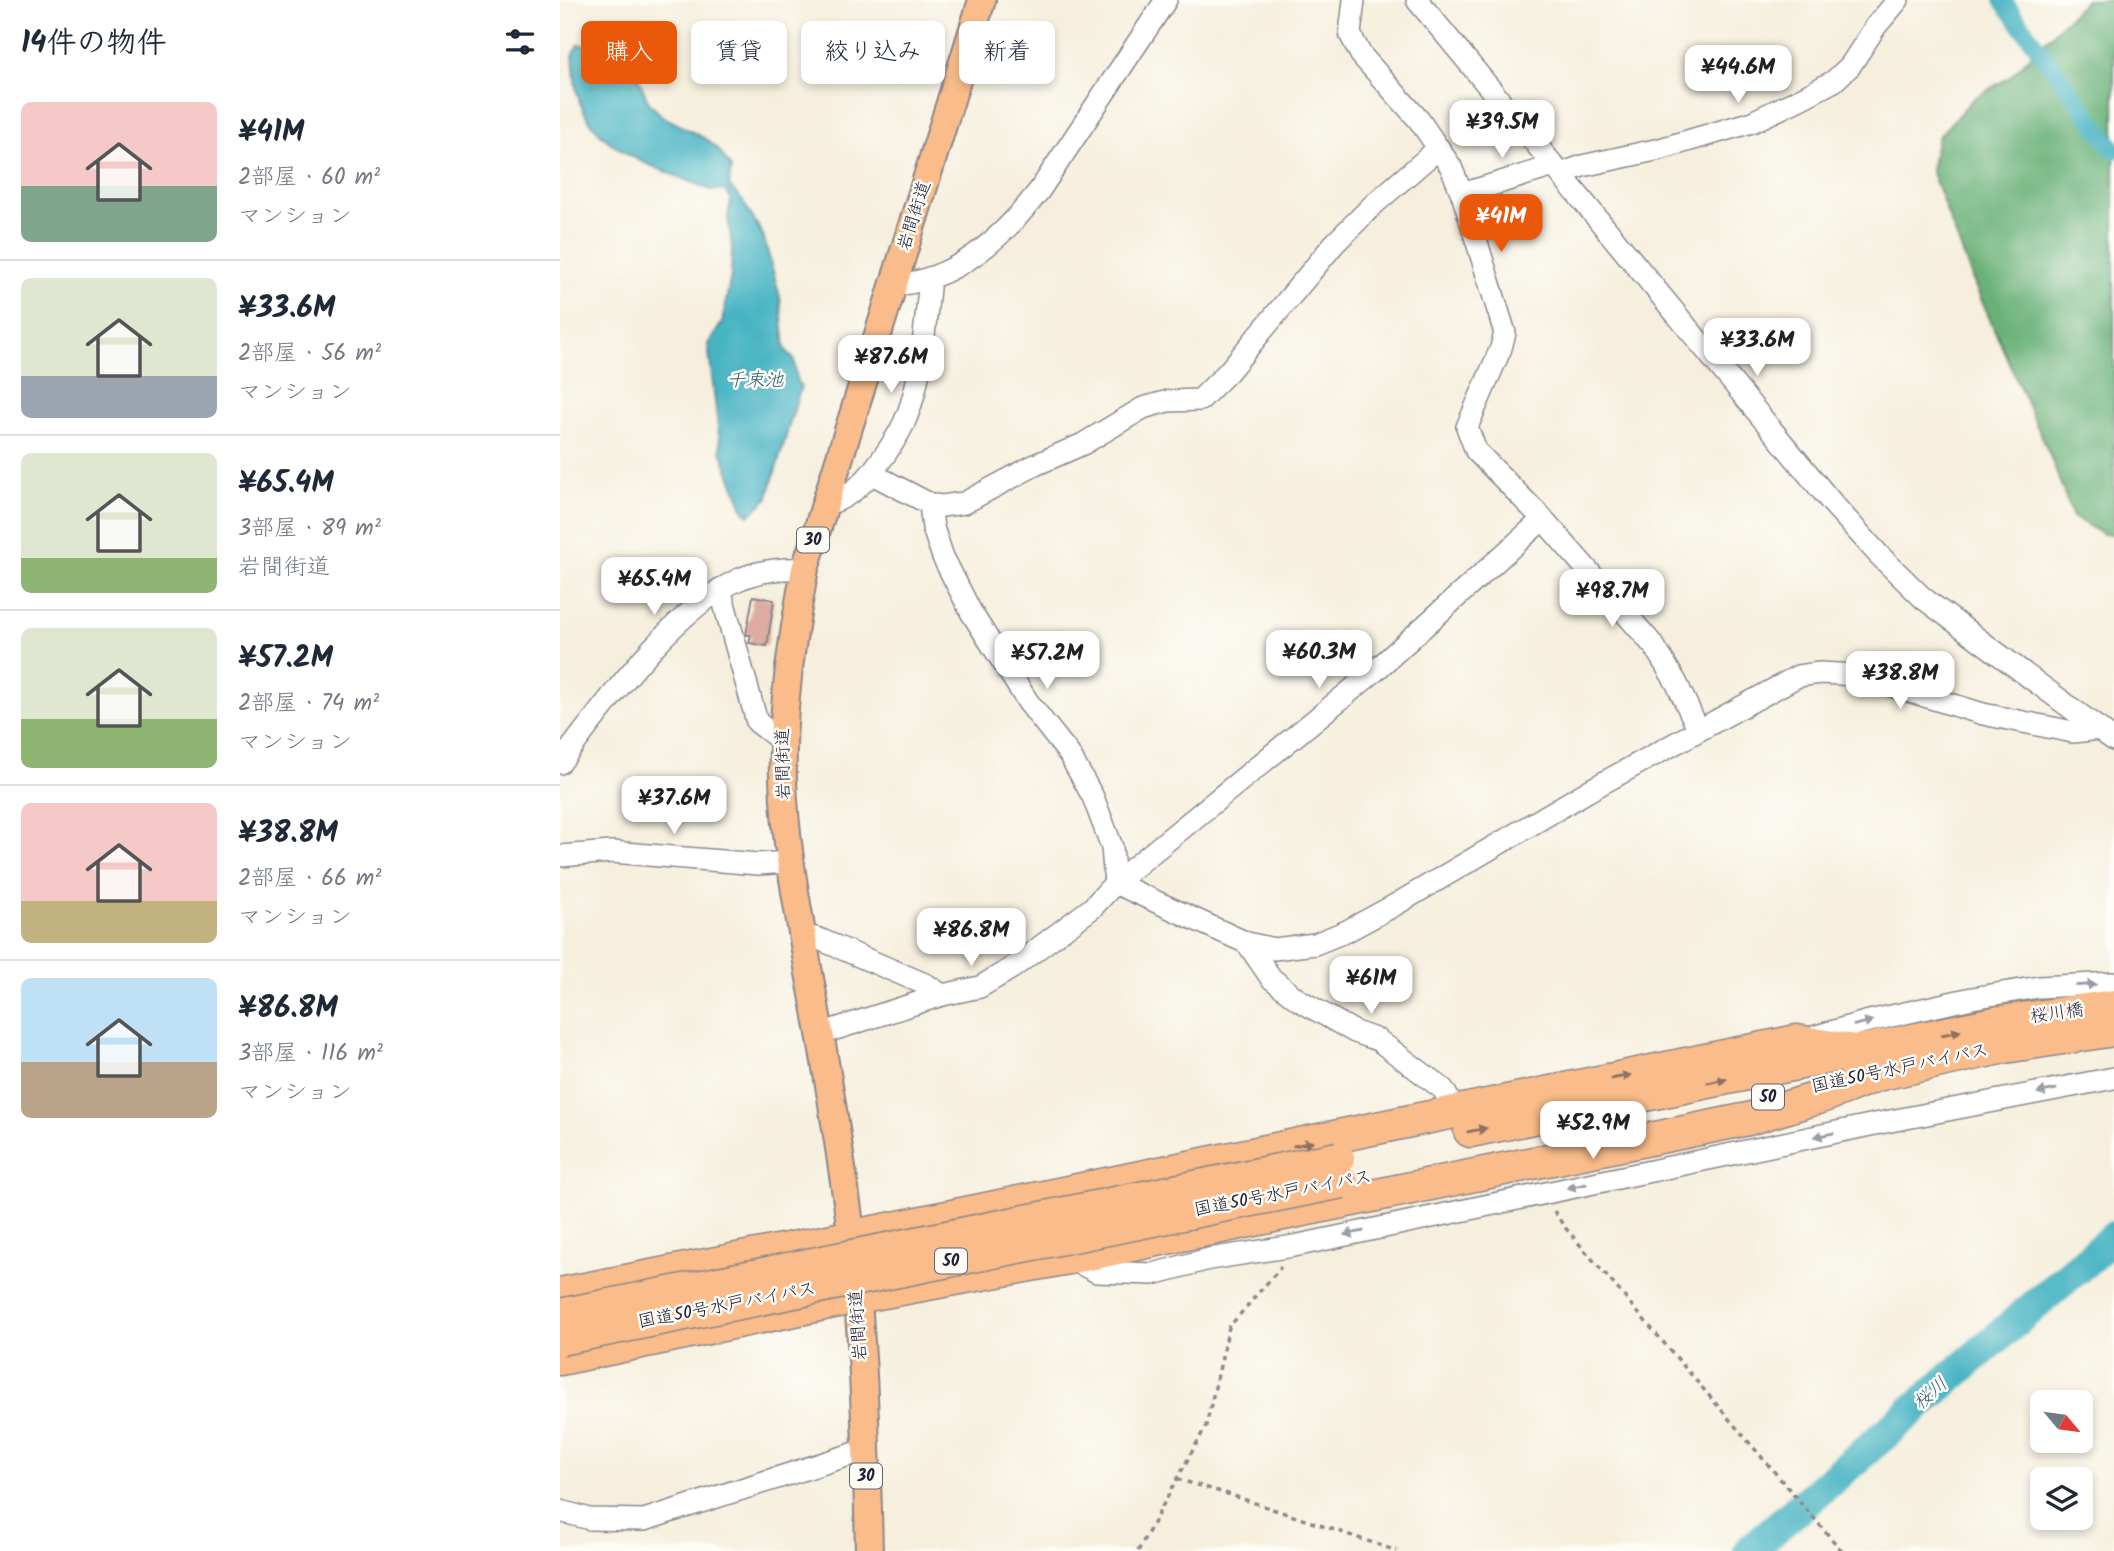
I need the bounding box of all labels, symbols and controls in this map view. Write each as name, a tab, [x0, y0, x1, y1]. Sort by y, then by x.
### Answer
text: 14件の物件	[21, 20, 166, 68]
chip: 購入	[581, 21, 677, 84]
chip: 賃貸	[691, 21, 787, 84]
chip: 絞り込み	[801, 21, 945, 84]
chip: 新着	[959, 21, 1055, 84]
icon: filters	[501, 23, 539, 61]
pin: ¥44.6M	[1681, 46, 1795, 105]
text: ¥44.6M	[1701, 50, 1775, 86]
pin: ¥39.5M	[1445, 100, 1559, 160]
text: ¥39.5M	[1466, 105, 1538, 141]
text: ¥41M	[238, 109, 305, 157]
icon: home	[77, 130, 161, 214]
text: 2部屋 · 60 m²	[238, 160, 380, 196]
street label: 岩間街道	[890, 177, 940, 255]
pin: ¥41M	[1460, 194, 1542, 254]
text: マンション	[238, 199, 352, 235]
text: ¥41M	[1475, 199, 1527, 235]
text: ¥33.6M	[238, 285, 335, 333]
icon: home	[77, 306, 161, 390]
pin: ¥33.6M	[1700, 318, 1814, 378]
text: ¥33.6M	[1720, 323, 1794, 359]
text: 2部屋 · 56 m²	[238, 336, 381, 372]
pin: ¥87.6M	[834, 336, 948, 395]
text: ¥87.6M	[854, 340, 928, 376]
water label: 千束池	[726, 366, 784, 396]
text: マンション	[238, 375, 352, 411]
text: ¥65.4M	[238, 460, 334, 508]
icon: home	[77, 481, 161, 565]
text: 3部屋 · 89 m²	[238, 511, 381, 547]
road number: 30	[797, 527, 829, 552]
text: 岩間街道	[238, 550, 330, 586]
pin: ¥65.4M	[597, 558, 711, 617]
text: ¥65.4M	[617, 562, 691, 598]
pin: ¥98.7M	[1555, 570, 1669, 629]
text: ¥98.7M	[1575, 574, 1649, 610]
pin: ¥60.3M	[1262, 630, 1376, 690]
pin: ¥57.2M	[990, 632, 1104, 691]
text: ¥57.2M	[238, 635, 333, 683]
text: ¥60.3M	[1282, 635, 1356, 671]
text: ¥57.2M	[1011, 636, 1083, 672]
pin: ¥38.8M	[1843, 652, 1957, 711]
icon: home	[77, 656, 161, 740]
text: ¥38.8M	[1862, 656, 1938, 692]
text: 2部屋 · 74 m²	[238, 686, 379, 722]
text: マンション	[238, 725, 352, 761]
street label: 岩間街道	[769, 728, 799, 800]
pin: ¥37.6M	[617, 776, 731, 836]
text: ¥37.6M	[638, 781, 710, 817]
text: ¥38.8M	[238, 810, 338, 858]
icon: home	[77, 831, 161, 915]
text: 2部屋 · 66 m²	[238, 861, 381, 897]
text: マンション	[238, 900, 352, 936]
pin: ¥86.8M	[914, 908, 1028, 968]
text: ¥86.8M	[933, 913, 1009, 949]
pin: ¥61M	[1330, 956, 1412, 1016]
text: ¥61M	[1346, 961, 1396, 997]
one-way arrow	[2076, 979, 2098, 990]
text: ¥86.8M	[238, 985, 338, 1033]
street label: 桜川橋	[2028, 996, 2086, 1032]
icon: home	[77, 1006, 161, 1090]
one-way arrow	[1852, 1017, 1874, 1028]
one-way arrow	[1940, 1028, 1962, 1039]
text: 3部屋 · 116 m²	[238, 1036, 383, 1072]
street label: 国道50号水戸バイパス	[1809, 1036, 1991, 1102]
one-way arrow	[1610, 1072, 1632, 1083]
text: マンション	[238, 1075, 352, 1111]
one-way arrow	[1706, 1076, 1728, 1087]
road number: 50	[1752, 1084, 1784, 1110]
one-way arrow	[2036, 1086, 2058, 1097]
pin: ¥52.9M	[1536, 1102, 1650, 1161]
text: ¥52.9M	[1556, 1106, 1630, 1142]
one-way arrow	[1466, 1124, 1488, 1135]
one-way arrow	[1813, 1130, 1835, 1141]
one-way arrow	[1292, 1138, 1314, 1149]
street label: 国道50号水戸バイパス	[1192, 1163, 1374, 1225]
one-way arrow	[1566, 1180, 1588, 1191]
one-way arrow	[1343, 1227, 1365, 1238]
road number: 50	[935, 1248, 967, 1274]
street label: 国道50号水戸バイパス	[636, 1275, 818, 1337]
street label: 岩間街道	[842, 1288, 876, 1362]
water label: 桜川	[1907, 1370, 1955, 1418]
north arrow	[2030, 1390, 2093, 1452]
map controls	[2030, 1390, 2093, 1530]
road number: 30	[850, 1464, 882, 1488]
button: layers	[2030, 1467, 2093, 1530]

